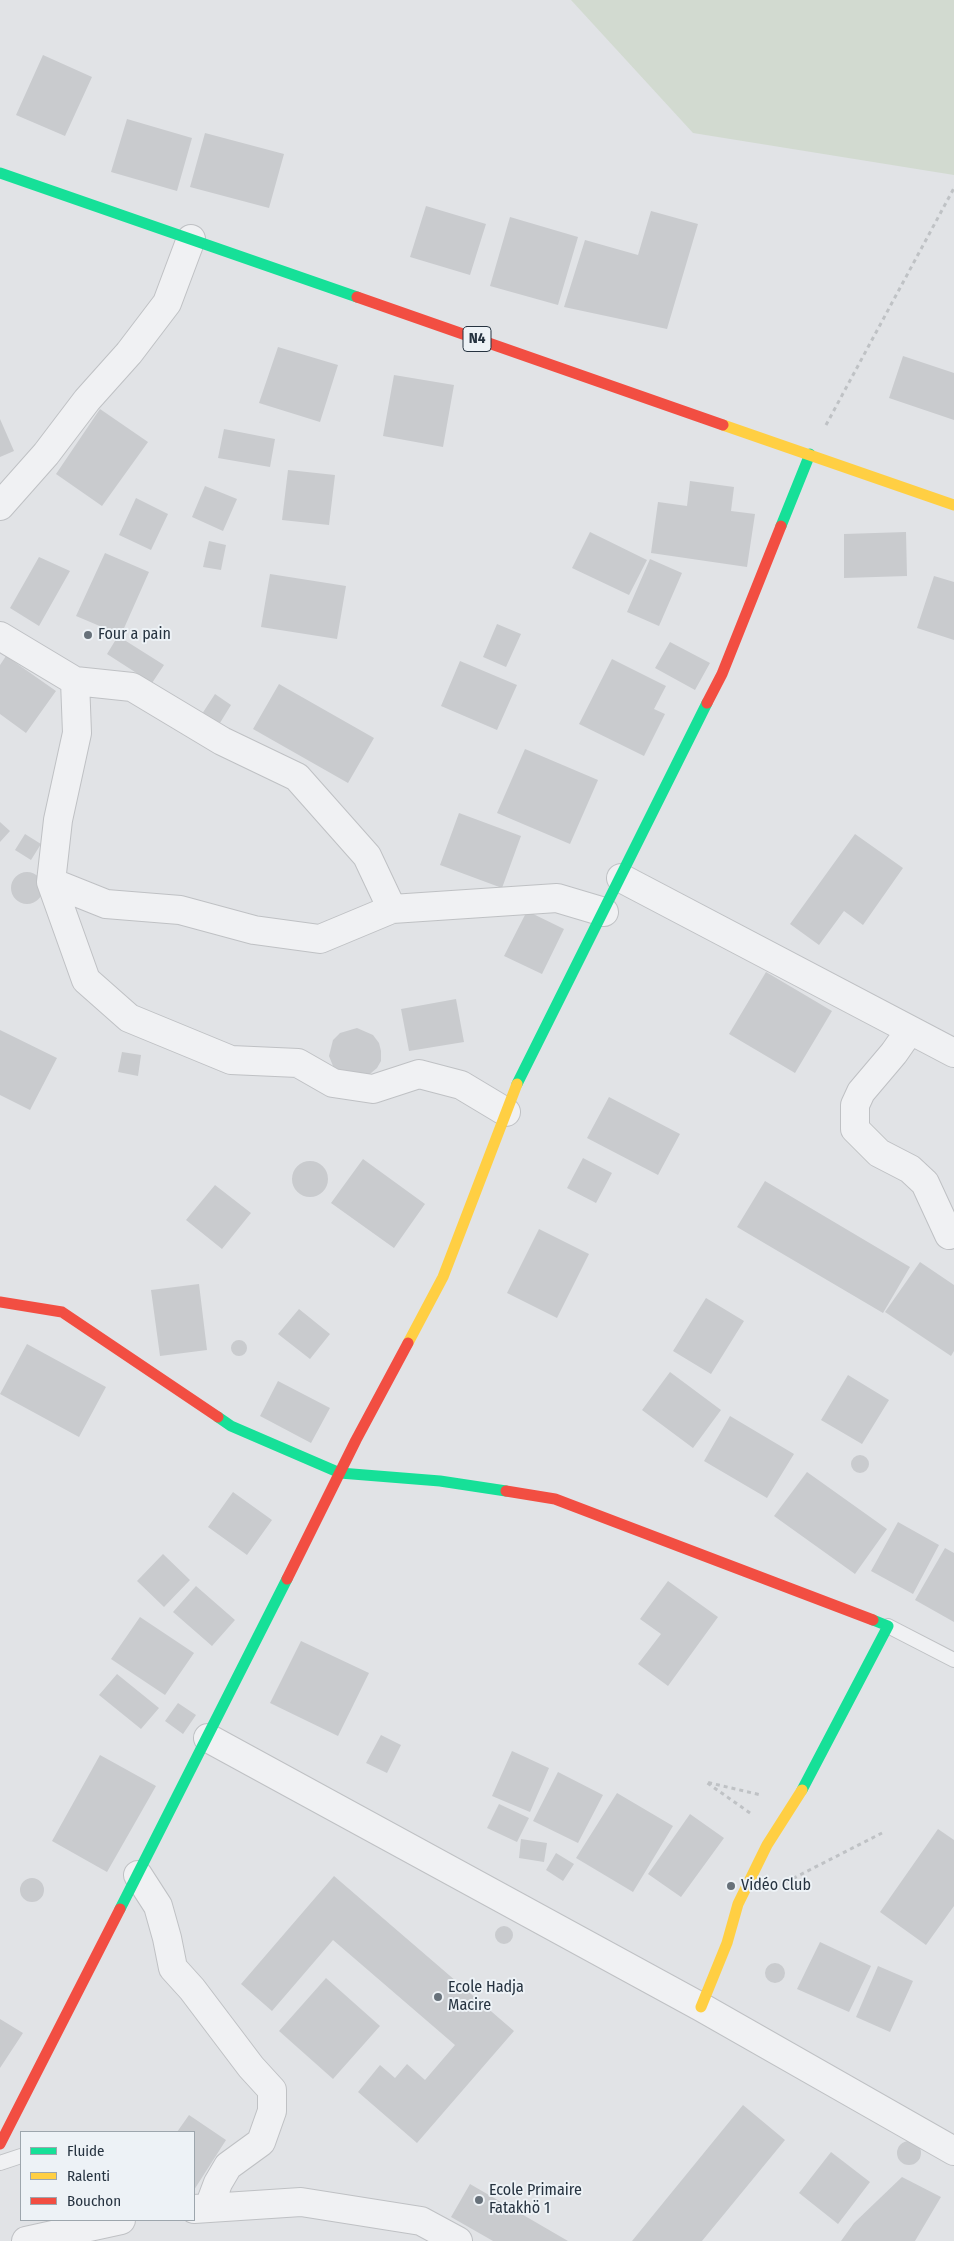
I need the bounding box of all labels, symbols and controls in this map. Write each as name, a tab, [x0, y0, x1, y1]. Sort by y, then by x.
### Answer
road number: N4	[463, 326, 491, 352]
place label: Four a pain	[98, 625, 171, 645]
marker: Four a pain	[82, 629, 94, 641]
place label: Vidéo Club	[741, 1876, 811, 1896]
marker: Vidéo Club	[725, 1880, 737, 1892]
place label: Ecole Hadja Macire	[448, 1978, 524, 2016]
marker: Ecole Hadja Macire	[432, 1991, 444, 2003]
legend	[20, 2131, 195, 2221]
text: Fluide	[67, 2142, 104, 2160]
text: Ralenti	[67, 2167, 110, 2185]
place label: Ecole Primaire Fatakhö 1	[489, 2181, 582, 2219]
text: Bouchon	[67, 2192, 121, 2210]
marker: Ecole Primaire Fatakhö 1	[473, 2194, 485, 2206]

